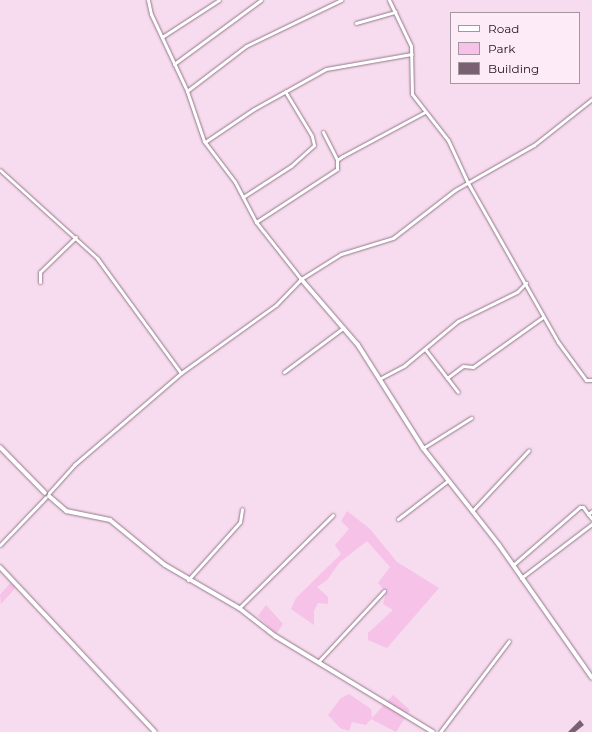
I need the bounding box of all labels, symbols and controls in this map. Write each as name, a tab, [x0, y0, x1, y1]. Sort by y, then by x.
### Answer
legend	[450, 12, 580, 84]
text: Road	[488, 21, 519, 36]
text: Park	[488, 41, 515, 56]
text: Building	[488, 61, 539, 76]

